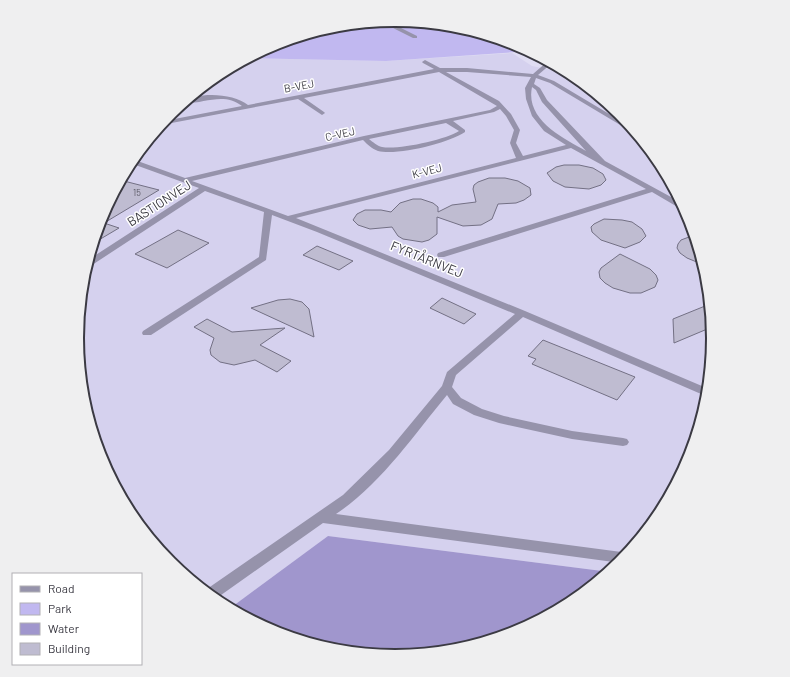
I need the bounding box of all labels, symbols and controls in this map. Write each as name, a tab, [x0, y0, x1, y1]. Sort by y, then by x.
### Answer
street label: B-VEJ	[283, 76, 315, 95]
street label: C-VEJ	[324, 124, 356, 143]
street label: K-VEJ	[411, 161, 443, 180]
street label: BASTIONVEJ	[124, 176, 194, 230]
house number: 15	[133, 187, 141, 198]
street label: FYRTÅRNVEJ	[388, 236, 466, 281]
legend	[12, 573, 142, 665]
text: Road	[48, 581, 75, 595]
text: Park	[48, 601, 72, 615]
text: Water	[48, 621, 80, 635]
text: Building	[48, 641, 90, 655]

